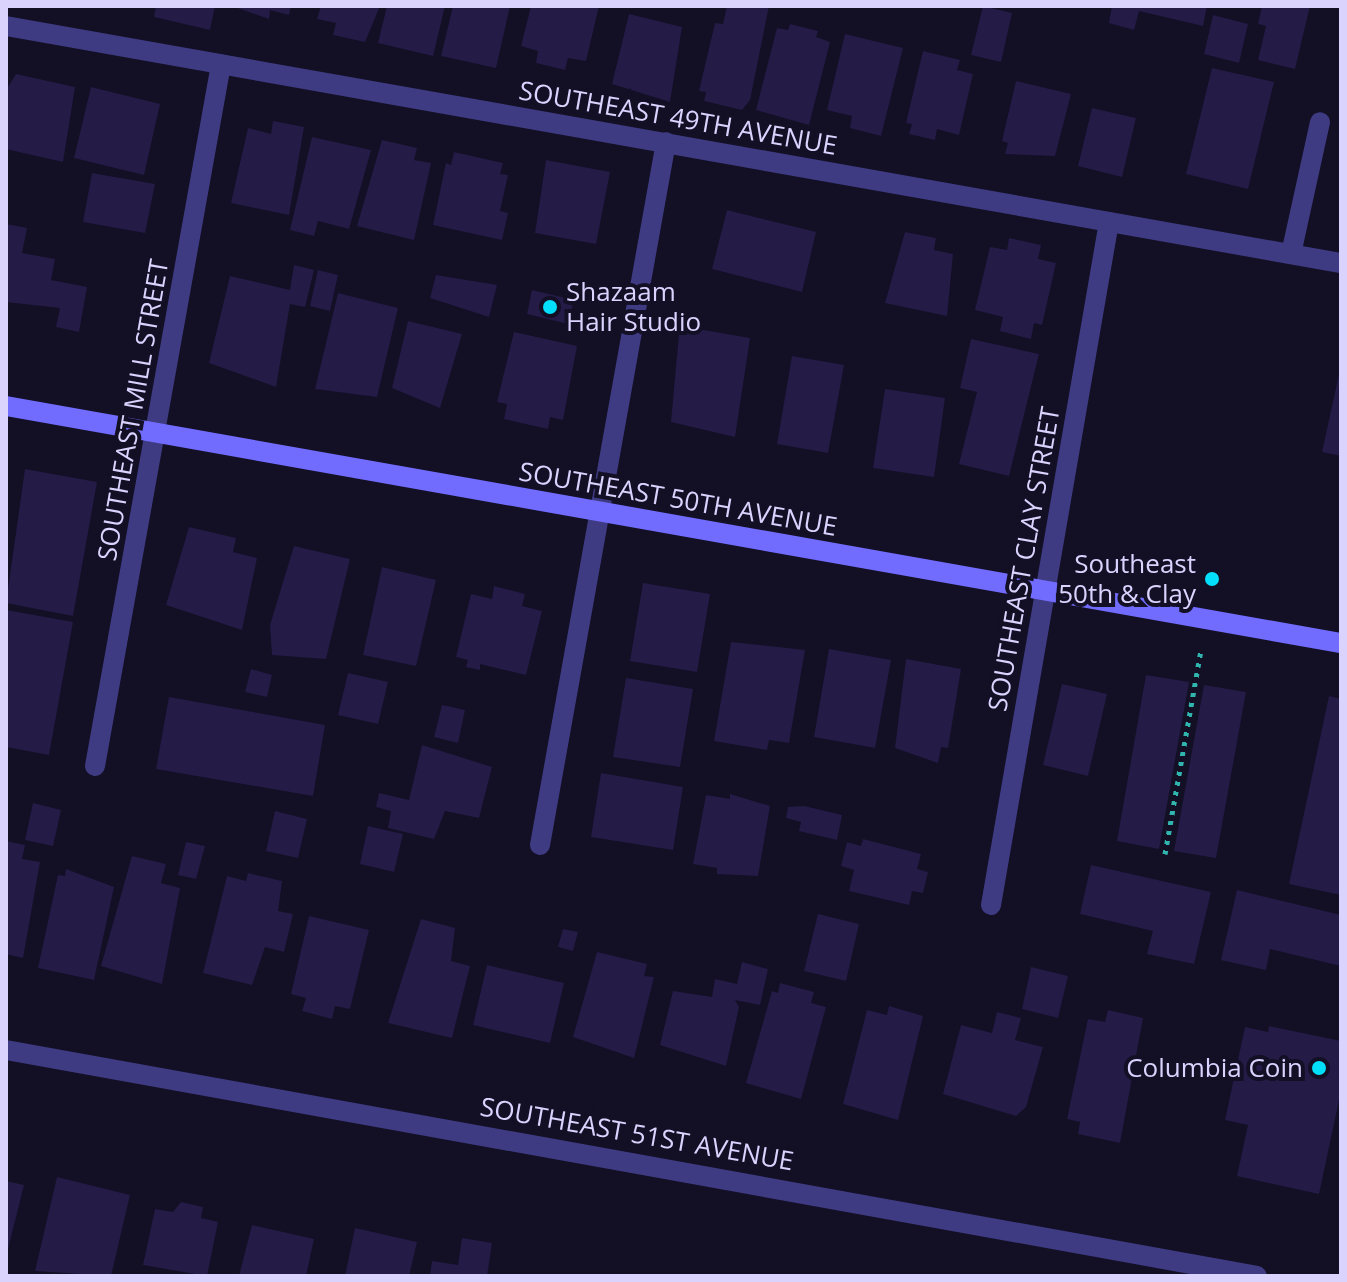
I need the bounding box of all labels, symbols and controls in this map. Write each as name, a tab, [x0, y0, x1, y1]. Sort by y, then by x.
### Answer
street label: SOUTHEAST 49TH AVENUE	[516, 75, 840, 161]
street label: SOUTHEAST MILL STREET	[91, 257, 175, 563]
place label: Shazaam Hair Studio	[566, 276, 701, 338]
marker: Shazaam Hair Studio	[541, 298, 559, 316]
street label: SOUTHEAST CLAY STREET	[982, 404, 1066, 714]
street label: SOUTHEAST 50TH AVENUE	[516, 456, 840, 542]
place label: Southeast 50th & Clay	[1058, 548, 1196, 610]
marker: Southeast 50th & Clay	[1203, 570, 1221, 588]
place label: Columbia Coin	[1126, 1052, 1303, 1084]
marker: Columbia Coin	[1310, 1059, 1328, 1077]
street label: SOUTHEAST 51ST AVENUE	[478, 1091, 796, 1177]

